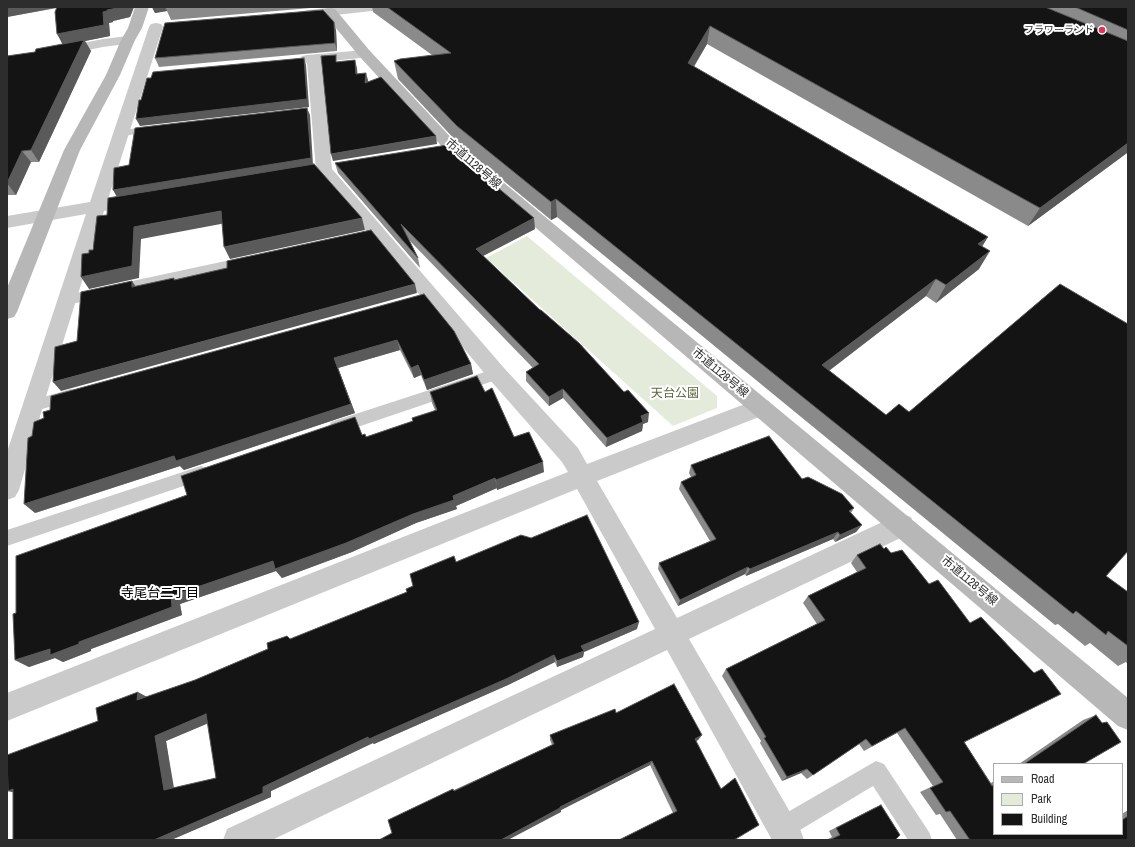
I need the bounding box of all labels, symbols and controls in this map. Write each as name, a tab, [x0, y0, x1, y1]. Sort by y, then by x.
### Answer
place label: フラワーランド	[1024, 24, 1094, 36]
marker: フラワーランド	[1097, 25, 1107, 35]
street label: 市道1128号線	[442, 136, 504, 192]
street label: 市道1128号線	[689, 345, 751, 401]
park label: 天台公園	[651, 387, 699, 401]
street label: 市道1128号線	[938, 553, 1000, 609]
district label: 寺尾台二丁目	[121, 586, 199, 602]
legend	[993, 763, 1123, 835]
text: Road	[1031, 771, 1055, 787]
text: Park	[1031, 791, 1051, 807]
text: Building	[1031, 811, 1067, 827]

